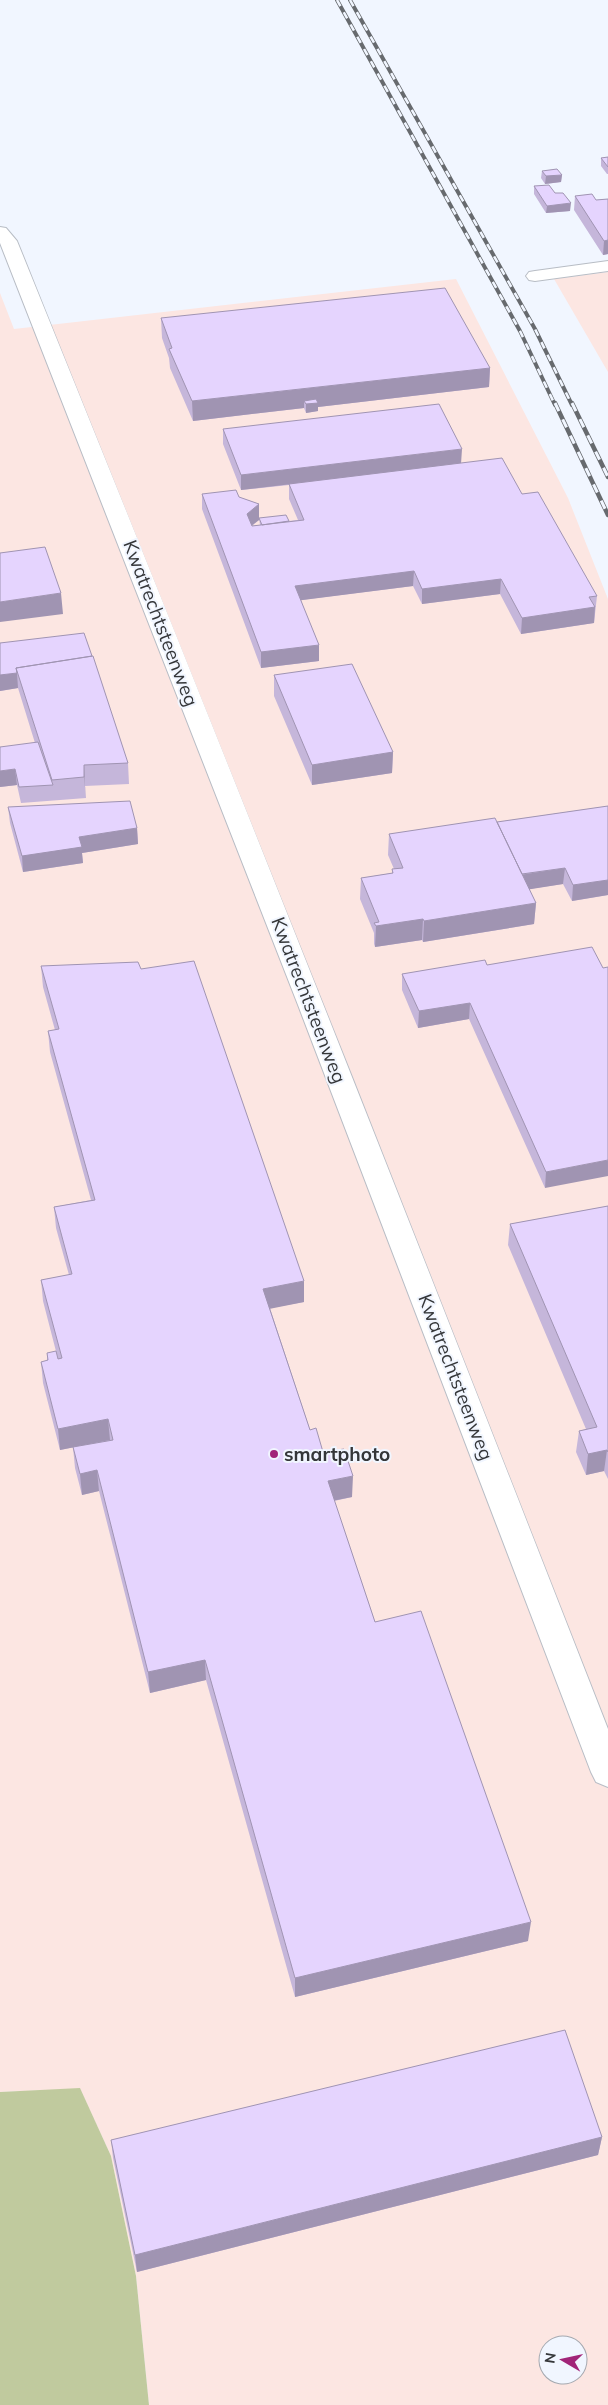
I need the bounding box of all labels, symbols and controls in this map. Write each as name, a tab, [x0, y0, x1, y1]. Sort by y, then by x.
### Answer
street label: Kwatrechtsteenweg	[118, 537, 204, 709]
street label: Kwatrechtsteenweg	[266, 914, 352, 1086]
street label: Kwatrechtsteenweg	[413, 1291, 499, 1463]
place label: smartphoto	[284, 1442, 390, 1466]
marker: smartphoto	[268, 1448, 280, 1460]
north arrow	[538, 2335, 588, 2385]
text: N	[540, 2351, 560, 2365]

